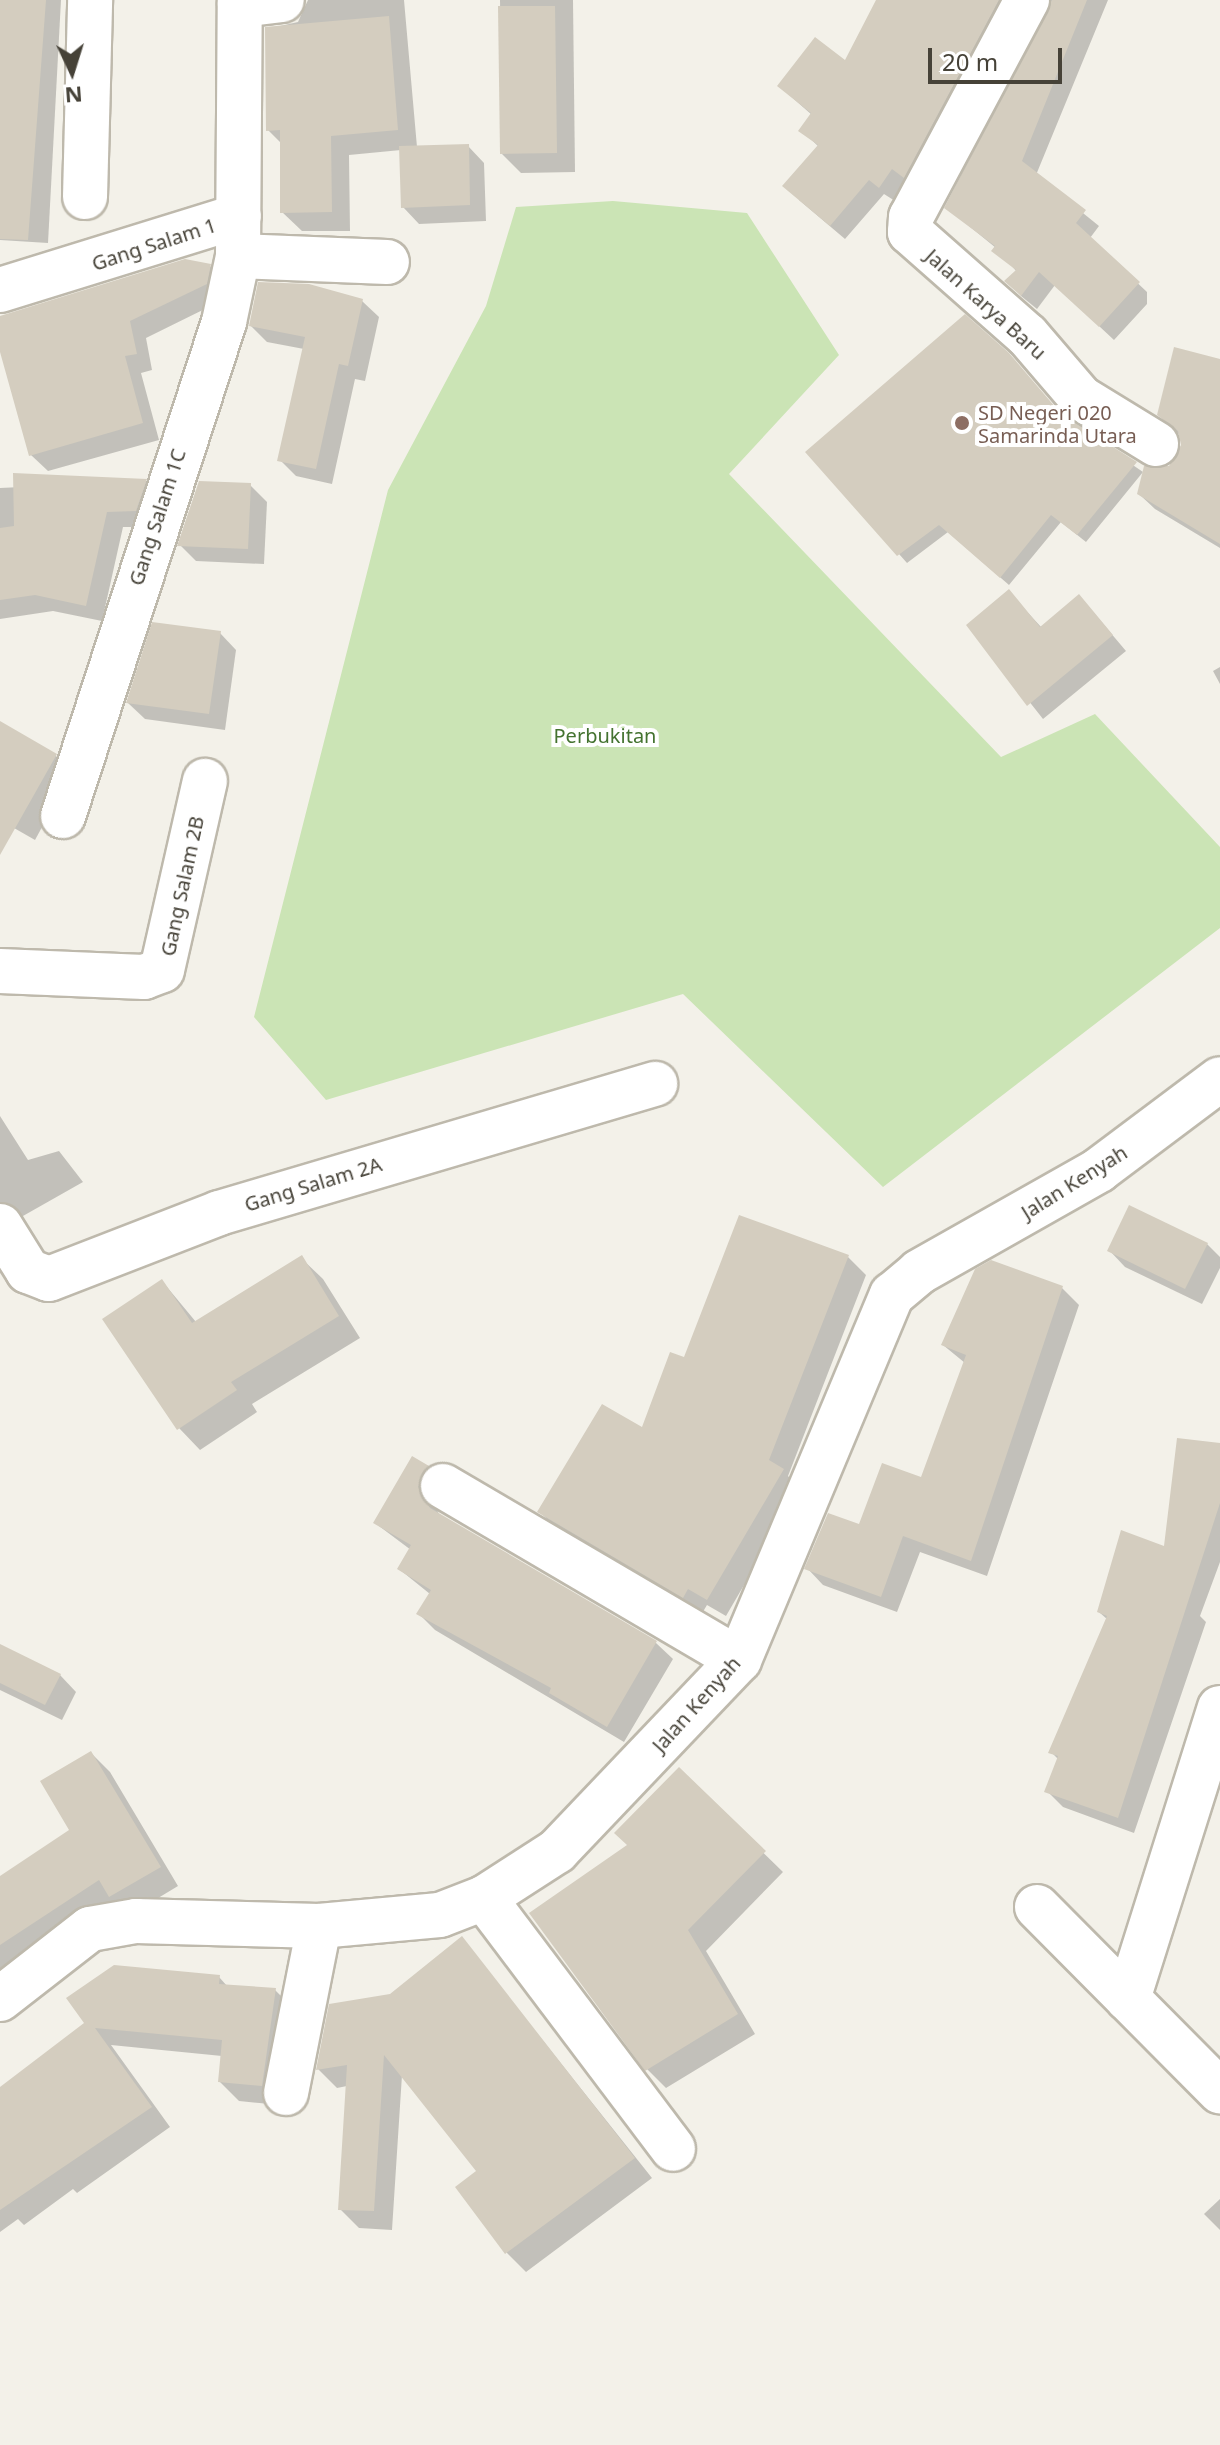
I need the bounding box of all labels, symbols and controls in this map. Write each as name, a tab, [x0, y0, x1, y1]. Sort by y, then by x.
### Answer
north arrow	[32, 32, 112, 112]
scale bar	[932, 32, 1066, 82]
text: 20 m	[942, 45, 998, 78]
text: N	[64, 80, 84, 112]
street label: Gang Salam 1	[89, 213, 219, 275]
street label: Jalan Karya Baru	[921, 244, 1051, 364]
place label: SD Negeri 020 Samarinda Utara	[978, 400, 1137, 447]
marker: SD Negeri 020 Samarinda Utara	[953, 414, 971, 432]
street label: Gang Salam 1C	[124, 446, 190, 588]
park label: Perbukitan	[554, 723, 656, 747]
street label: Gang Salam 2B	[155, 814, 209, 958]
street label: Jalan Kenyah	[1017, 1140, 1131, 1224]
street label: Gang Salam 2A	[241, 1152, 385, 1216]
street label: Jalan Kenyah	[647, 1651, 745, 1757]

